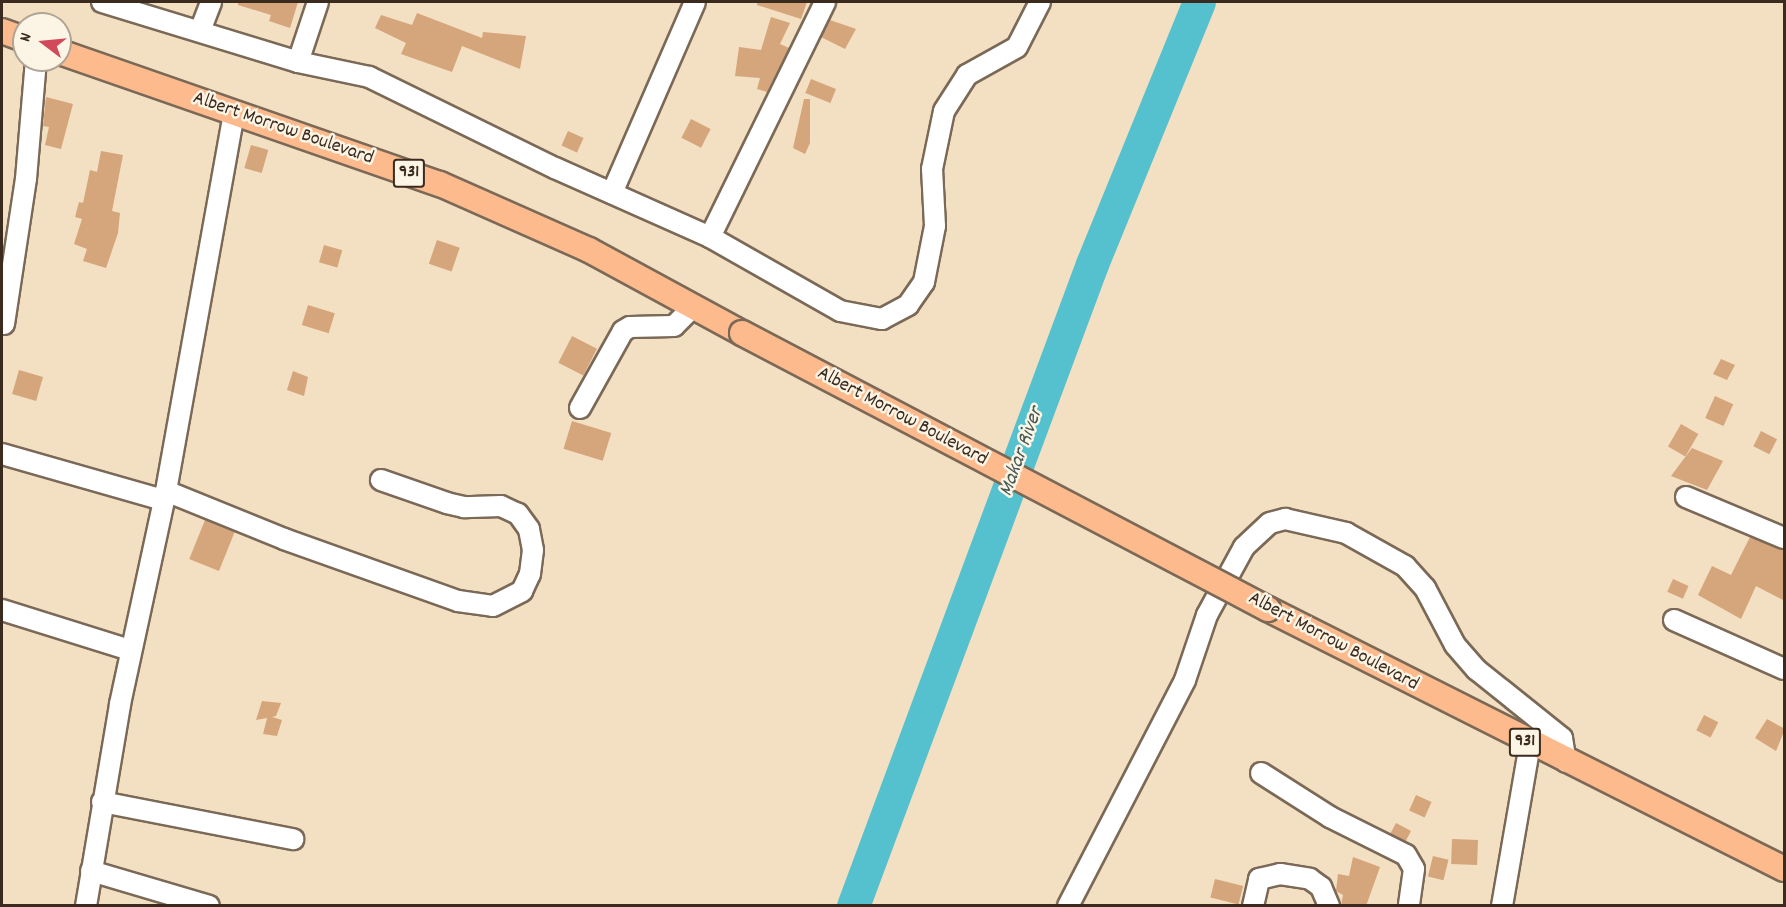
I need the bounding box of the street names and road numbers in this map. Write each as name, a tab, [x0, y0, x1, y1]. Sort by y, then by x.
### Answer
street label: Albert Morrow Boulevard	[190, 87, 376, 171]
road number: 931	[392, 158, 426, 188]
street label: Albert Morrow Boulevard	[813, 362, 991, 472]
street label: Albert Morrow Boulevard	[1244, 587, 1422, 697]
road number: 931	[1508, 727, 1541, 757]

